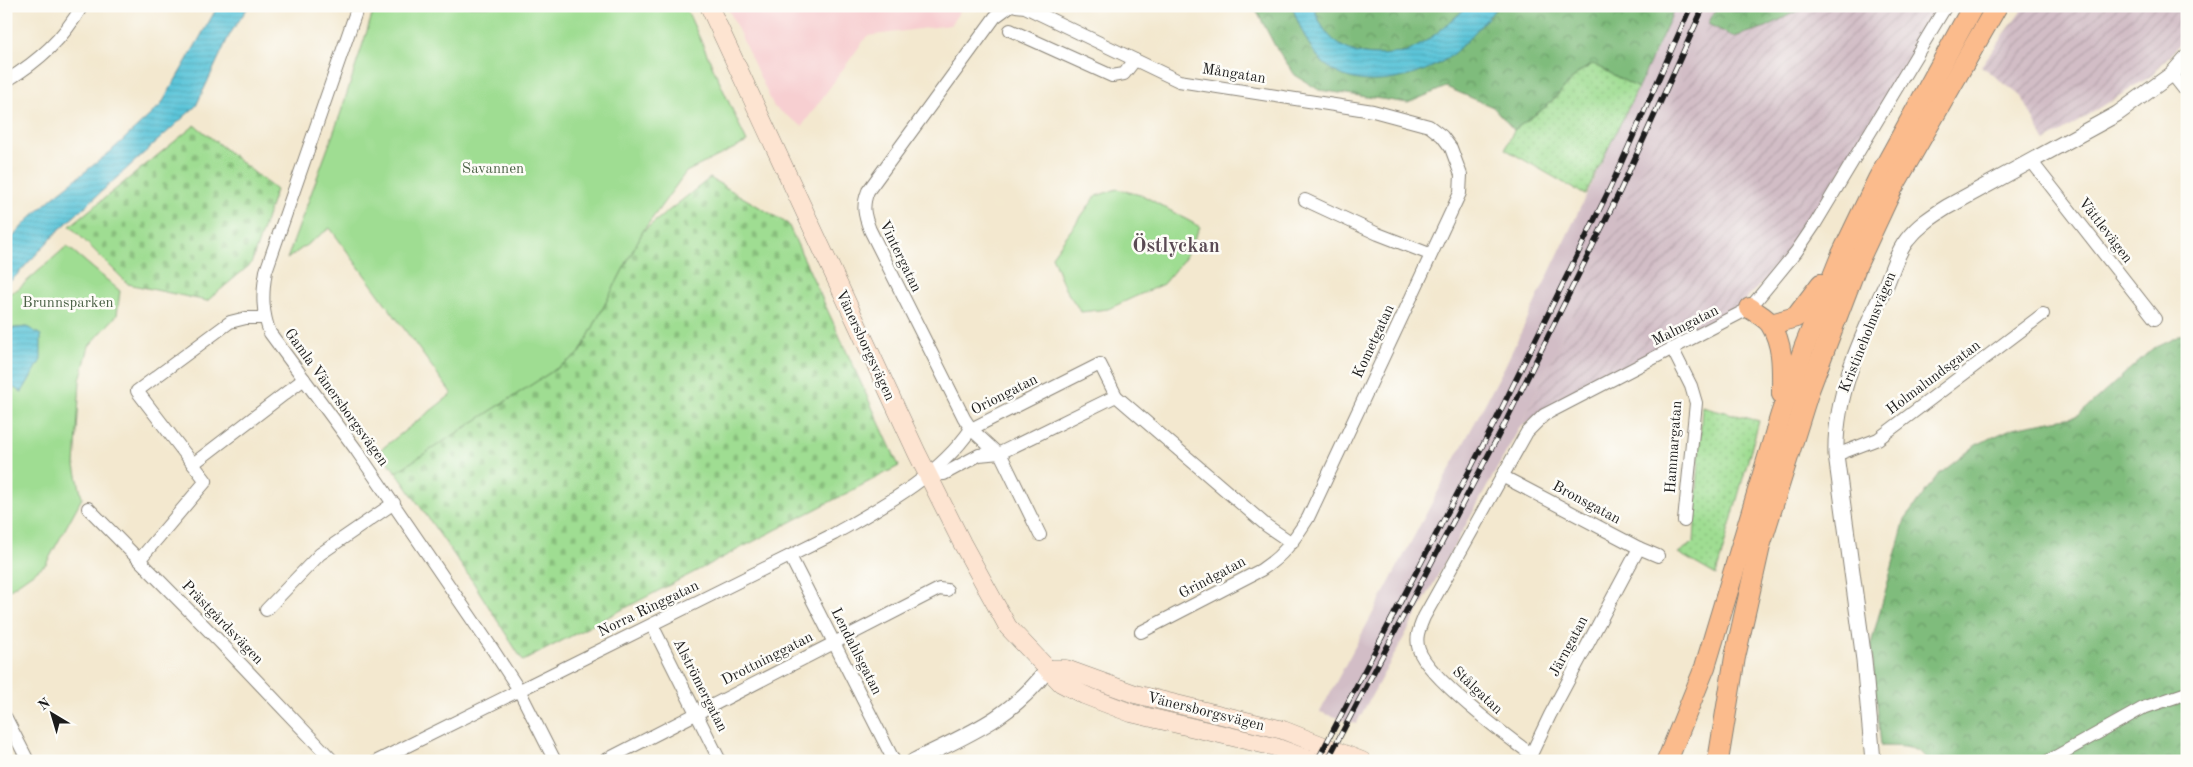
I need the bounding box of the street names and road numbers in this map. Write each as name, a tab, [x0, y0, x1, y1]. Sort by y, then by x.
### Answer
street label: Mångatan	[1201, 62, 1267, 87]
street label: Vättlevägen	[2075, 196, 2135, 266]
street label: Vintergatan	[876, 218, 923, 295]
street label: Kristineholmsvägen	[1837, 270, 1899, 395]
street label: Vänersborgsvägen	[832, 288, 897, 403]
street label: Kometgatan	[1351, 303, 1398, 381]
street label: Malmgatan	[1650, 303, 1721, 349]
street label: Gamla Vänersborgsvägen	[281, 326, 391, 469]
street label: Holmalundsgatan	[1884, 338, 1984, 418]
street label: Oriongatan	[969, 372, 1040, 418]
street label: Hammargatan	[1664, 400, 1685, 494]
street label: Bronsgatan	[1550, 479, 1623, 528]
street label: Grindgatan	[1177, 555, 1249, 602]
street label: Prästgårdsvägen	[178, 578, 266, 668]
street label: Norra Ringgatan	[596, 578, 701, 640]
street label: Lendahlsgatan	[827, 606, 884, 698]
street label: Järngatan	[1547, 614, 1591, 679]
street label: Drottninggatan	[720, 630, 816, 689]
street label: Alströmergatan	[670, 637, 730, 735]
street label: Stålgatan	[1449, 664, 1505, 718]
street label: Vänersborgsvägen	[1146, 691, 1266, 734]

